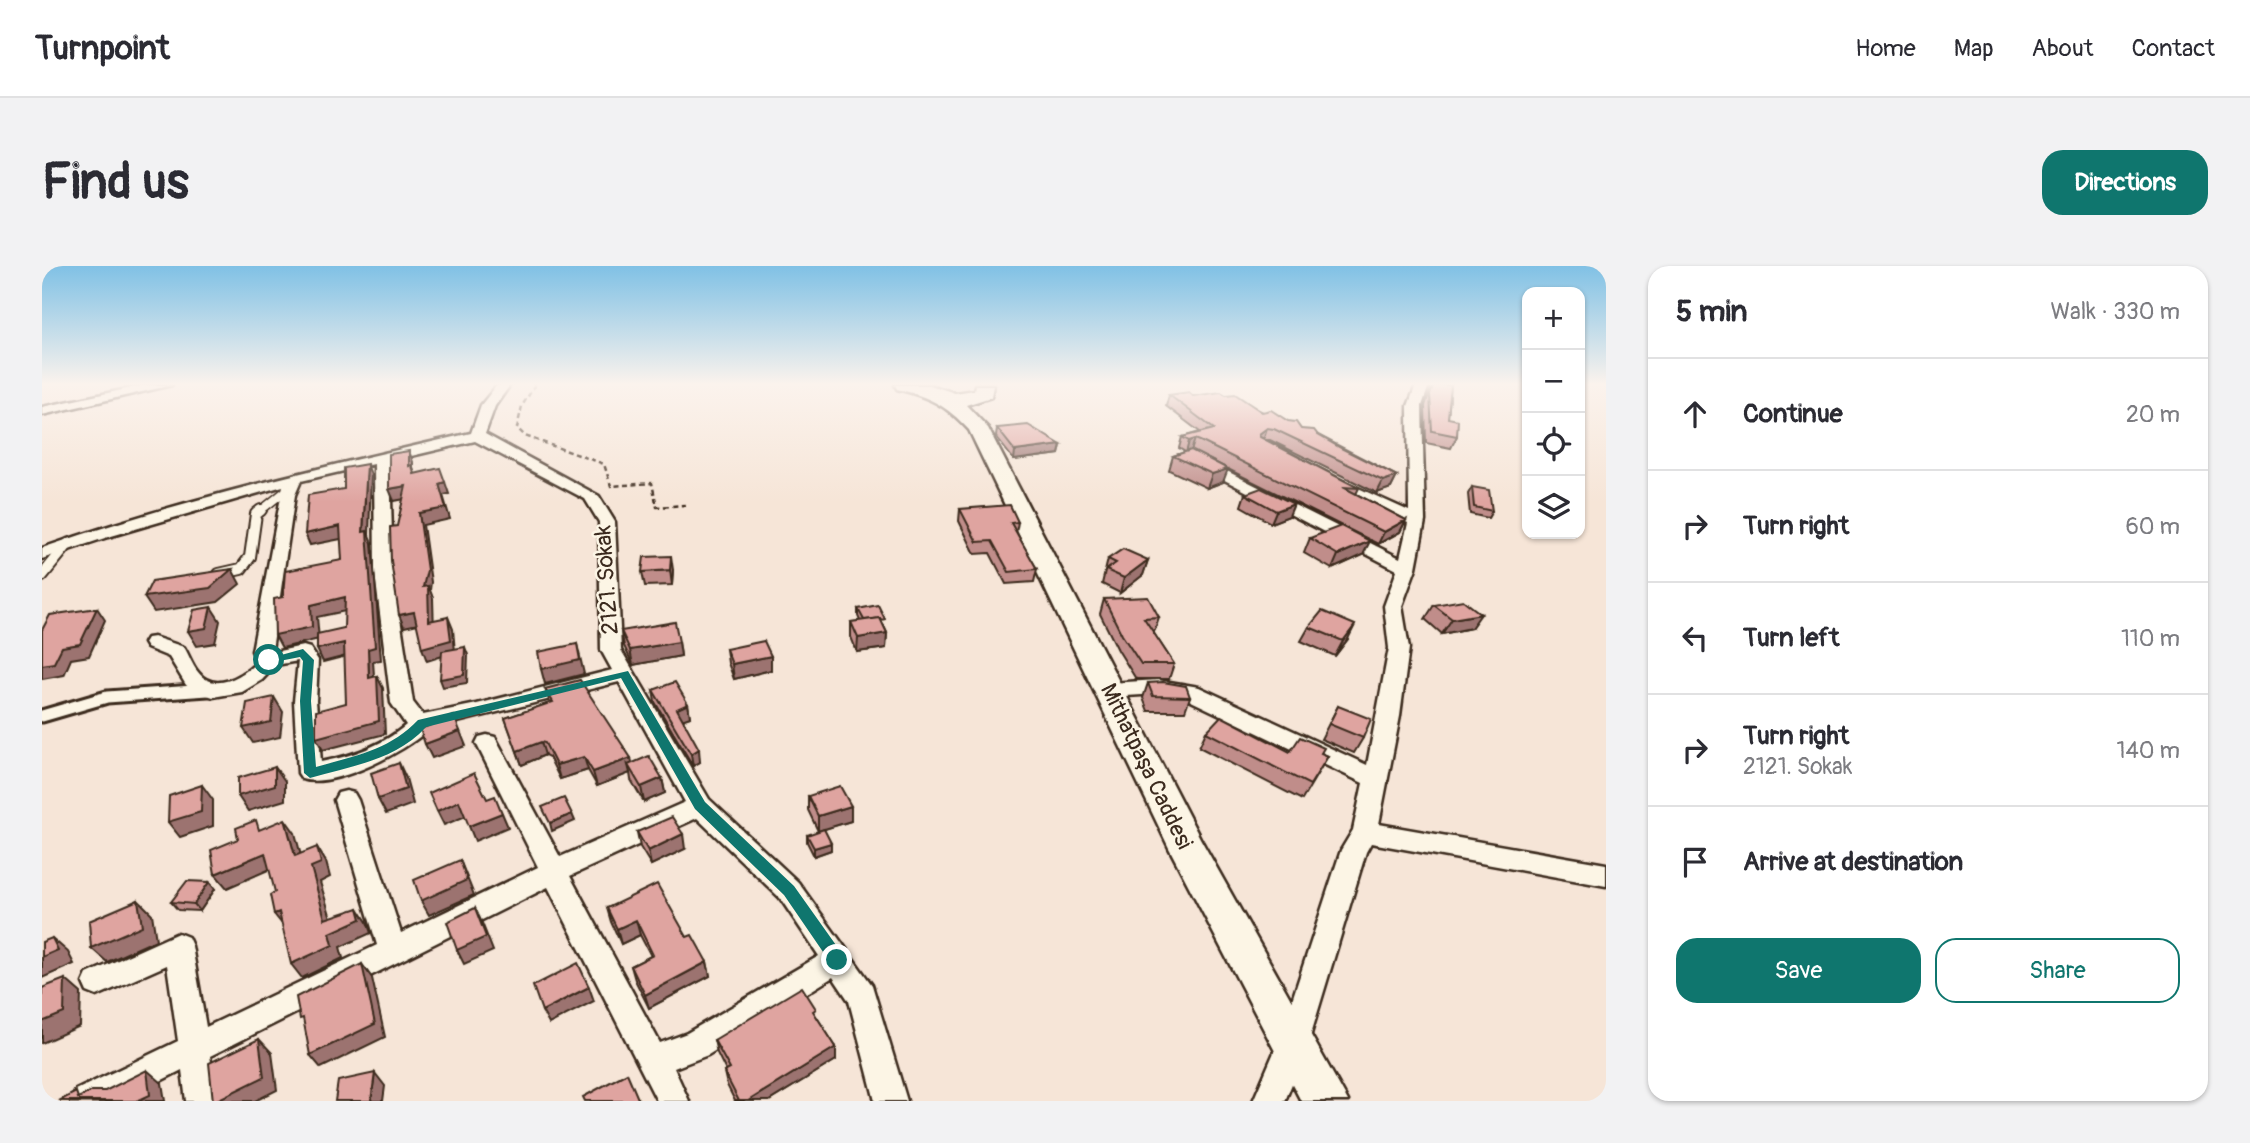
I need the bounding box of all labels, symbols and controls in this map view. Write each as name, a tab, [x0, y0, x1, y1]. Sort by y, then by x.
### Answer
text: Turnpoint	[35, 28, 170, 69]
text: Home	[1855, 34, 1916, 63]
text: Map	[1954, 34, 1994, 63]
text: About	[2032, 34, 2094, 63]
text: Contact	[2132, 34, 2215, 63]
button: Directions	[2042, 150, 2208, 215]
text: Find us	[42, 152, 189, 213]
map controls	[1522, 287, 1585, 539]
button: +	[1522, 287, 1585, 350]
text: 5 min	[1676, 293, 1747, 330]
text: Walk · 330 m	[2050, 297, 2180, 326]
button: −	[1522, 350, 1585, 413]
icon: ahead	[1676, 395, 1714, 433]
text: Continue	[1743, 398, 1843, 430]
text: 20 m	[2126, 400, 2180, 429]
button: locate	[1522, 413, 1585, 476]
button: layers	[1522, 476, 1585, 539]
icon: right	[1676, 507, 1714, 545]
text: Turn right	[1743, 510, 1849, 542]
text: 60 m	[2125, 512, 2180, 541]
street label: 2121. Sokak	[588, 524, 625, 636]
icon: left	[1676, 619, 1714, 657]
text: Turn left	[1743, 622, 1839, 654]
text: 110 m	[2121, 624, 2180, 653]
route start	[253, 644, 284, 675]
street label: Mithatpaşa Caddesi	[1094, 679, 1199, 854]
text: Turn right	[1743, 720, 1849, 752]
icon: right	[1676, 731, 1714, 769]
text: 140 m	[2117, 736, 2180, 765]
text: 2121. Sokak	[1743, 752, 1852, 781]
icon: arrive	[1676, 843, 1714, 881]
text: Arrive at destination	[1743, 846, 1963, 878]
button: Save	[1676, 938, 1921, 1003]
button: Share	[1935, 938, 2180, 1003]
route end	[821, 944, 852, 975]

